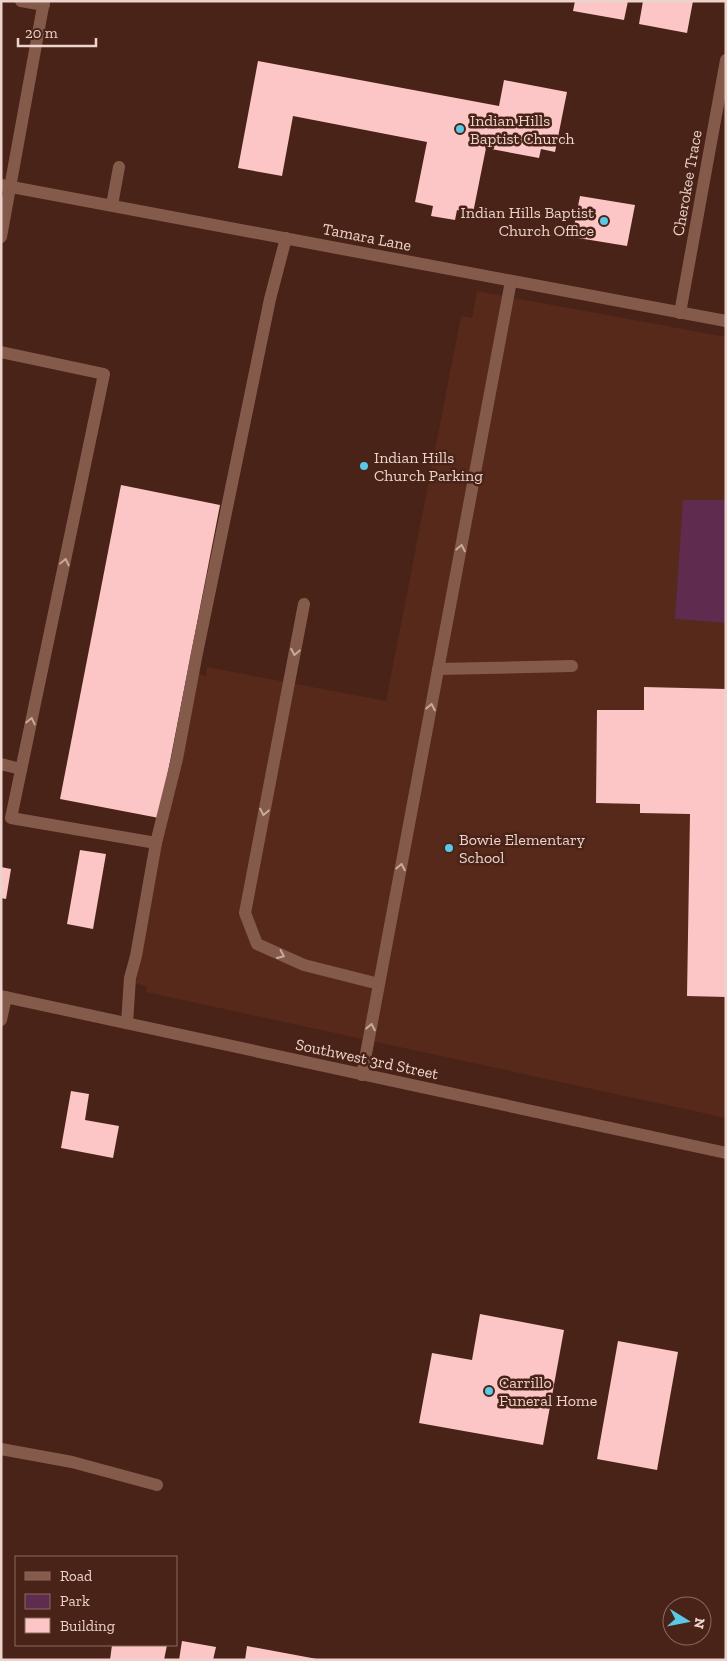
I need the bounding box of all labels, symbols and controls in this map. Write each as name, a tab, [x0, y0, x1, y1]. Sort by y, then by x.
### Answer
scale bar	[18, 15, 95, 47]
text: 20 m	[25, 24, 58, 42]
place label: Indian Hills Baptist Church	[470, 111, 575, 148]
marker: Indian Hills Baptist Church	[454, 123, 466, 135]
street label: Cherokee Trace	[668, 129, 706, 237]
place label: Indian Hills Baptist Church Office	[461, 203, 594, 240]
marker: Indian Hills Baptist Church Office	[598, 215, 610, 227]
street label: Tamara Lane	[321, 219, 413, 255]
place label: Indian Hills Church Parking	[374, 448, 483, 485]
marker: Indian Hills Church Parking	[358, 460, 370, 472]
one-way arrow	[455, 543, 466, 552]
one-way arrow	[59, 558, 69, 566]
one-way arrow	[290, 648, 300, 657]
one-way arrow	[426, 703, 436, 712]
one-way arrow	[26, 717, 36, 725]
one-way arrow	[260, 807, 270, 816]
place label: Bowie Elementary School	[459, 830, 586, 867]
marker: Bowie Elementary School	[443, 842, 455, 854]
one-way arrow	[396, 863, 406, 871]
one-way arrow	[276, 948, 285, 959]
one-way arrow	[366, 1022, 376, 1031]
street label: Southwest 3rd Street	[294, 1035, 440, 1083]
place label: Carrillo Funeral Home	[499, 1373, 597, 1410]
marker: Carrillo Funeral Home	[483, 1385, 495, 1397]
legend	[15, 1556, 178, 1646]
text: Road	[60, 1567, 93, 1585]
text: Park	[60, 1592, 90, 1610]
north arrow	[662, 1596, 712, 1646]
text: N	[690, 1616, 709, 1630]
text: Building	[60, 1617, 115, 1635]

